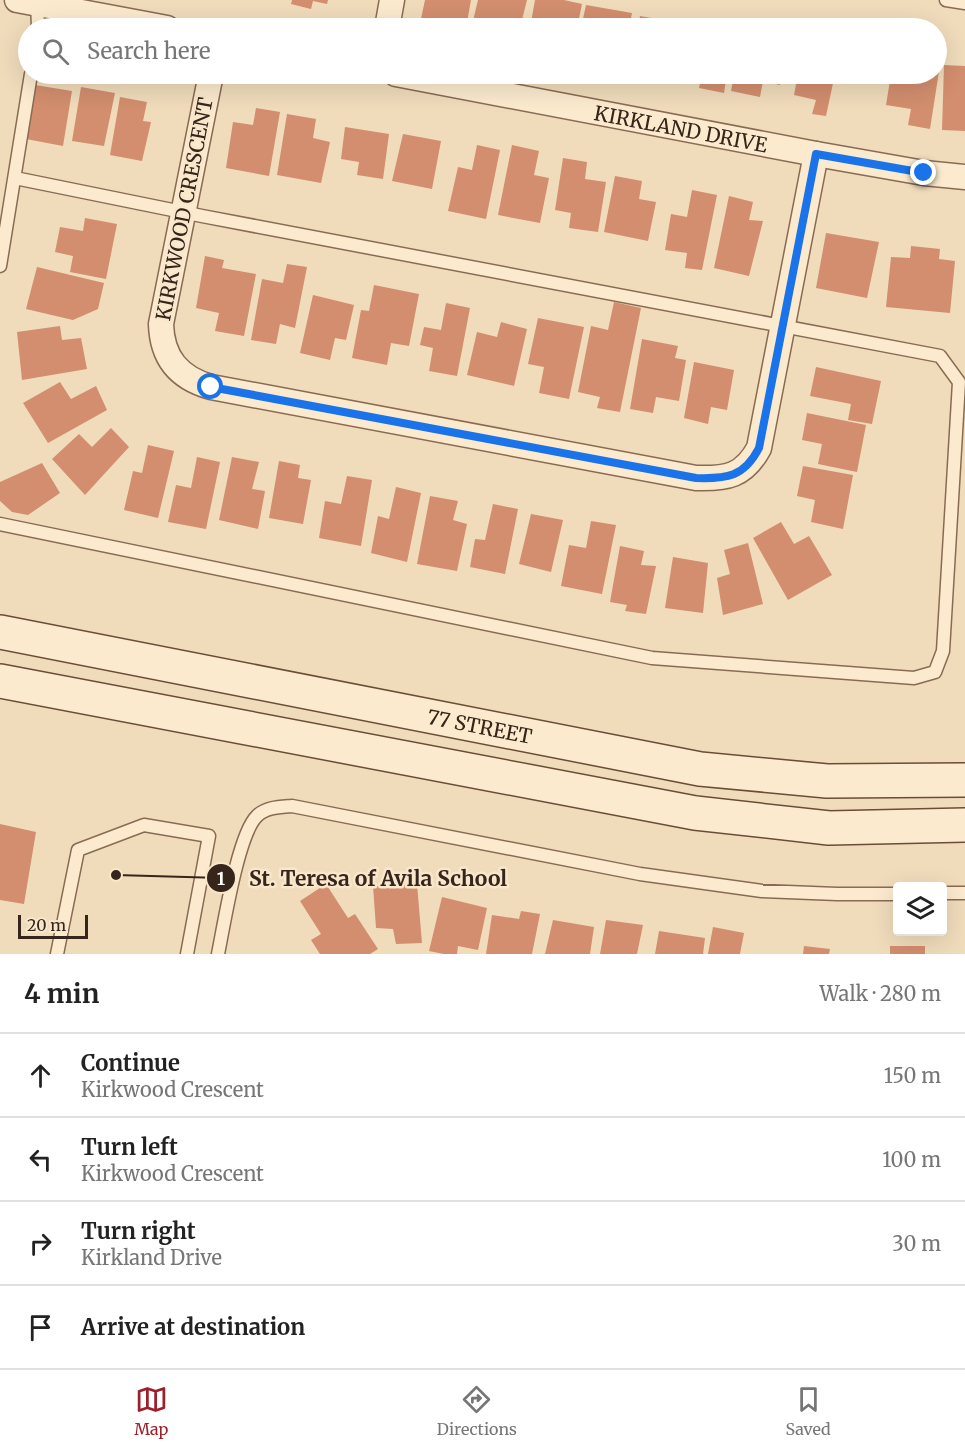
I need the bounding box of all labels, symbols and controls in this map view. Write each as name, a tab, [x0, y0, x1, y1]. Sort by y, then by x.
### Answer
search box	[18, 18, 947, 84]
icon: search	[39, 35, 72, 68]
text: Search here	[87, 37, 210, 65]
street label: KIRKWOOD CRESCENT	[150, 95, 218, 323]
street label: KIRKLAND DRIVE	[592, 100, 770, 157]
route end	[910, 159, 936, 185]
route start	[197, 373, 223, 399]
street label: 77 STREET	[425, 703, 534, 748]
callout: St. Teresa of Avila School	[206, 859, 519, 898]
text: St. Teresa of Avila School	[249, 865, 507, 892]
text: 1	[217, 867, 225, 890]
map controls	[893, 882, 947, 936]
button: layers	[893, 882, 947, 936]
scale bar	[18, 912, 88, 940]
text: 20 m	[27, 915, 66, 935]
text: 4 min	[24, 977, 99, 1010]
text: Walk · 280 m	[819, 981, 941, 1006]
text: Continue	[81, 1049, 180, 1077]
icon: ahead	[24, 1059, 57, 1092]
text: 150 m	[884, 1063, 941, 1088]
text: Kirkwood Crescent	[81, 1077, 264, 1102]
text: Turn left	[81, 1133, 178, 1161]
icon: left	[24, 1143, 57, 1176]
text: 100 m	[882, 1147, 941, 1172]
text: Kirkwood Crescent	[81, 1161, 264, 1186]
text: Turn right	[81, 1217, 195, 1245]
icon: right	[24, 1227, 57, 1260]
text: 30 m	[892, 1231, 941, 1256]
text: Kirkland Drive	[81, 1245, 222, 1270]
icon: arrive	[24, 1311, 57, 1344]
text: Arrive at destination	[81, 1313, 305, 1341]
tab: Map	[134, 1383, 168, 1439]
tab: Directions	[437, 1383, 517, 1439]
tab: Saved	[785, 1383, 831, 1439]

